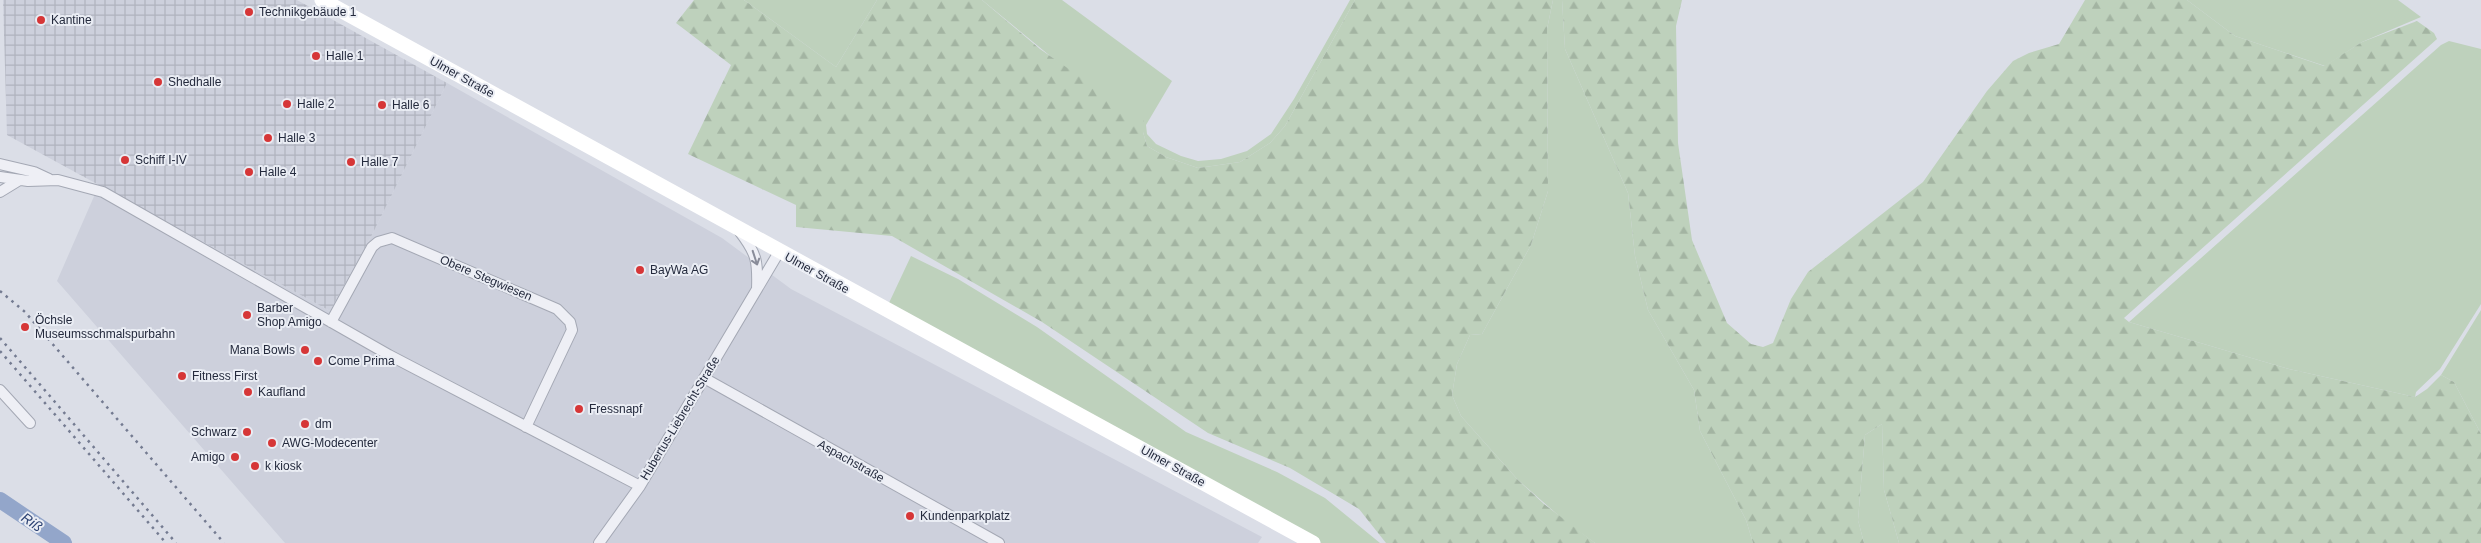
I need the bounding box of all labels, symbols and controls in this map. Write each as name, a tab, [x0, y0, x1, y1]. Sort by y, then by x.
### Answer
place label: Technikgebäude 1	[259, 5, 357, 19]
marker: Technikgebäude 1	[243, 6, 255, 18]
place label: Kantine	[51, 13, 92, 27]
marker: Kantine	[35, 14, 47, 26]
place label: Halle 1	[326, 49, 364, 63]
marker: Halle 1	[310, 50, 322, 62]
street label: Ulmer Straße	[427, 54, 497, 101]
place label: Shedhalle	[168, 75, 222, 89]
marker: Shedhalle	[152, 76, 164, 88]
place label: Halle 2	[297, 97, 335, 111]
marker: Halle 2	[281, 98, 293, 110]
place label: Halle 6	[392, 98, 430, 112]
marker: Halle 6	[376, 99, 388, 111]
place label: Halle 3	[278, 131, 316, 145]
marker: Halle 3	[262, 132, 274, 144]
place label: Schiff I-IV	[135, 153, 187, 167]
marker: Schiff I-IV	[119, 154, 131, 166]
place label: Halle 7	[361, 155, 399, 169]
marker: Halle 7	[345, 156, 357, 168]
place label: Halle 4	[259, 165, 297, 179]
marker: Halle 4	[243, 166, 255, 178]
one-way arrow	[751, 249, 761, 265]
street label: Ulmer Straße	[782, 250, 852, 297]
street label: Obere Stegwiesen	[438, 252, 534, 304]
place label: BayWa AG	[650, 263, 708, 277]
marker: BayWa AG	[634, 264, 646, 276]
place label: Barber Shop Amigo	[257, 301, 322, 329]
marker: Barber Shop Amigo	[241, 309, 253, 321]
place label: Öchsle Museumsschmalspurbahn	[35, 313, 175, 341]
marker: Öchsle Museumsschmalspurbahn	[19, 321, 31, 333]
place label: Mana Bowls	[230, 343, 295, 357]
marker: Mana Bowls	[299, 344, 311, 356]
street label: Hubertus-Liebrecht-Straße	[637, 353, 723, 482]
place label: Come Prima	[328, 354, 395, 368]
marker: Come Prima	[312, 355, 324, 367]
place label: Fitness First	[192, 369, 258, 383]
marker: Fitness First	[176, 370, 188, 382]
place label: Kaufland	[258, 385, 305, 399]
marker: Kaufland	[242, 386, 254, 398]
place label: Fressnapf	[589, 402, 643, 416]
marker: Fressnapf	[573, 403, 585, 415]
place label: dm	[315, 417, 332, 431]
marker: dm	[299, 418, 311, 430]
place label: Schwarz	[191, 425, 237, 439]
marker: Schwarz	[241, 426, 253, 438]
place label: AWG-Modecenter	[282, 436, 378, 450]
marker: AWG-Modecenter	[266, 437, 278, 449]
street label: Aspachstraße	[815, 437, 887, 485]
street label: Ulmer Straße	[1138, 443, 1208, 490]
place label: Amigo	[191, 450, 225, 464]
marker: Amigo	[229, 451, 241, 463]
place label: k kiosk	[265, 459, 303, 473]
marker: k kiosk	[249, 460, 261, 472]
water label: Riß	[18, 509, 46, 535]
place label: Kundenparkplatz	[920, 509, 1010, 523]
marker: Kundenparkplatz	[904, 510, 916, 522]

